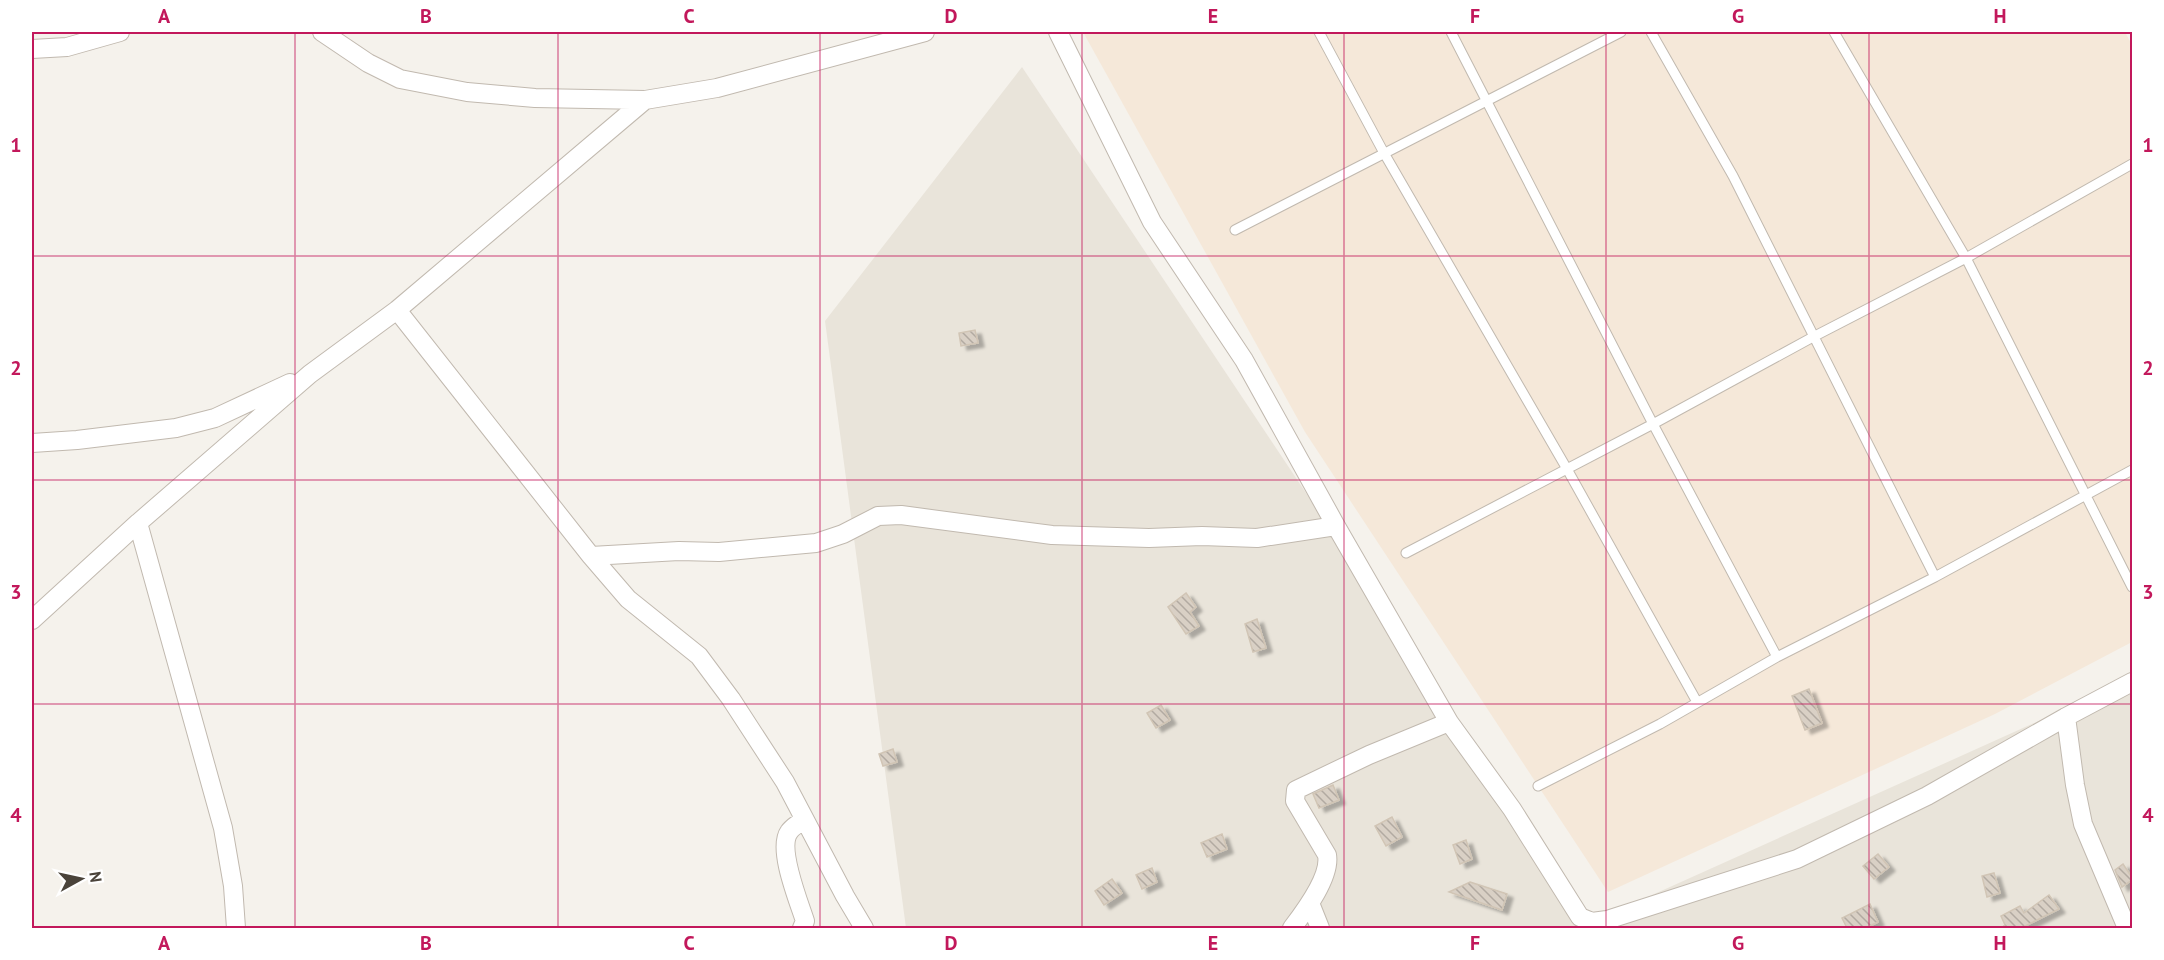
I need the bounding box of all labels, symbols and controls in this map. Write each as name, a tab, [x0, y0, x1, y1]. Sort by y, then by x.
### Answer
text: A	[158, 3, 171, 29]
text: B	[420, 3, 432, 29]
text: C	[683, 3, 695, 29]
text: D	[945, 3, 958, 29]
text: E	[1208, 3, 1218, 29]
text: F	[1470, 3, 1480, 29]
text: G	[1732, 3, 1744, 29]
text: H	[1993, 3, 2007, 29]
text: 1	[10, 132, 22, 158]
text: 1	[2142, 132, 2154, 158]
text: 2	[10, 355, 22, 381]
text: 2	[2142, 355, 2154, 381]
text: 3	[10, 579, 22, 605]
text: 3	[2142, 579, 2154, 605]
text: 4	[10, 802, 22, 828]
text: 4	[2142, 802, 2154, 828]
north arrow	[51, 849, 111, 909]
text: N	[85, 870, 106, 884]
text: A	[158, 930, 171, 956]
text: B	[420, 930, 432, 956]
text: C	[683, 930, 695, 956]
text: D	[945, 930, 958, 956]
text: E	[1208, 930, 1218, 956]
text: F	[1470, 930, 1480, 956]
text: G	[1732, 930, 1744, 956]
text: H	[1993, 930, 2007, 956]

